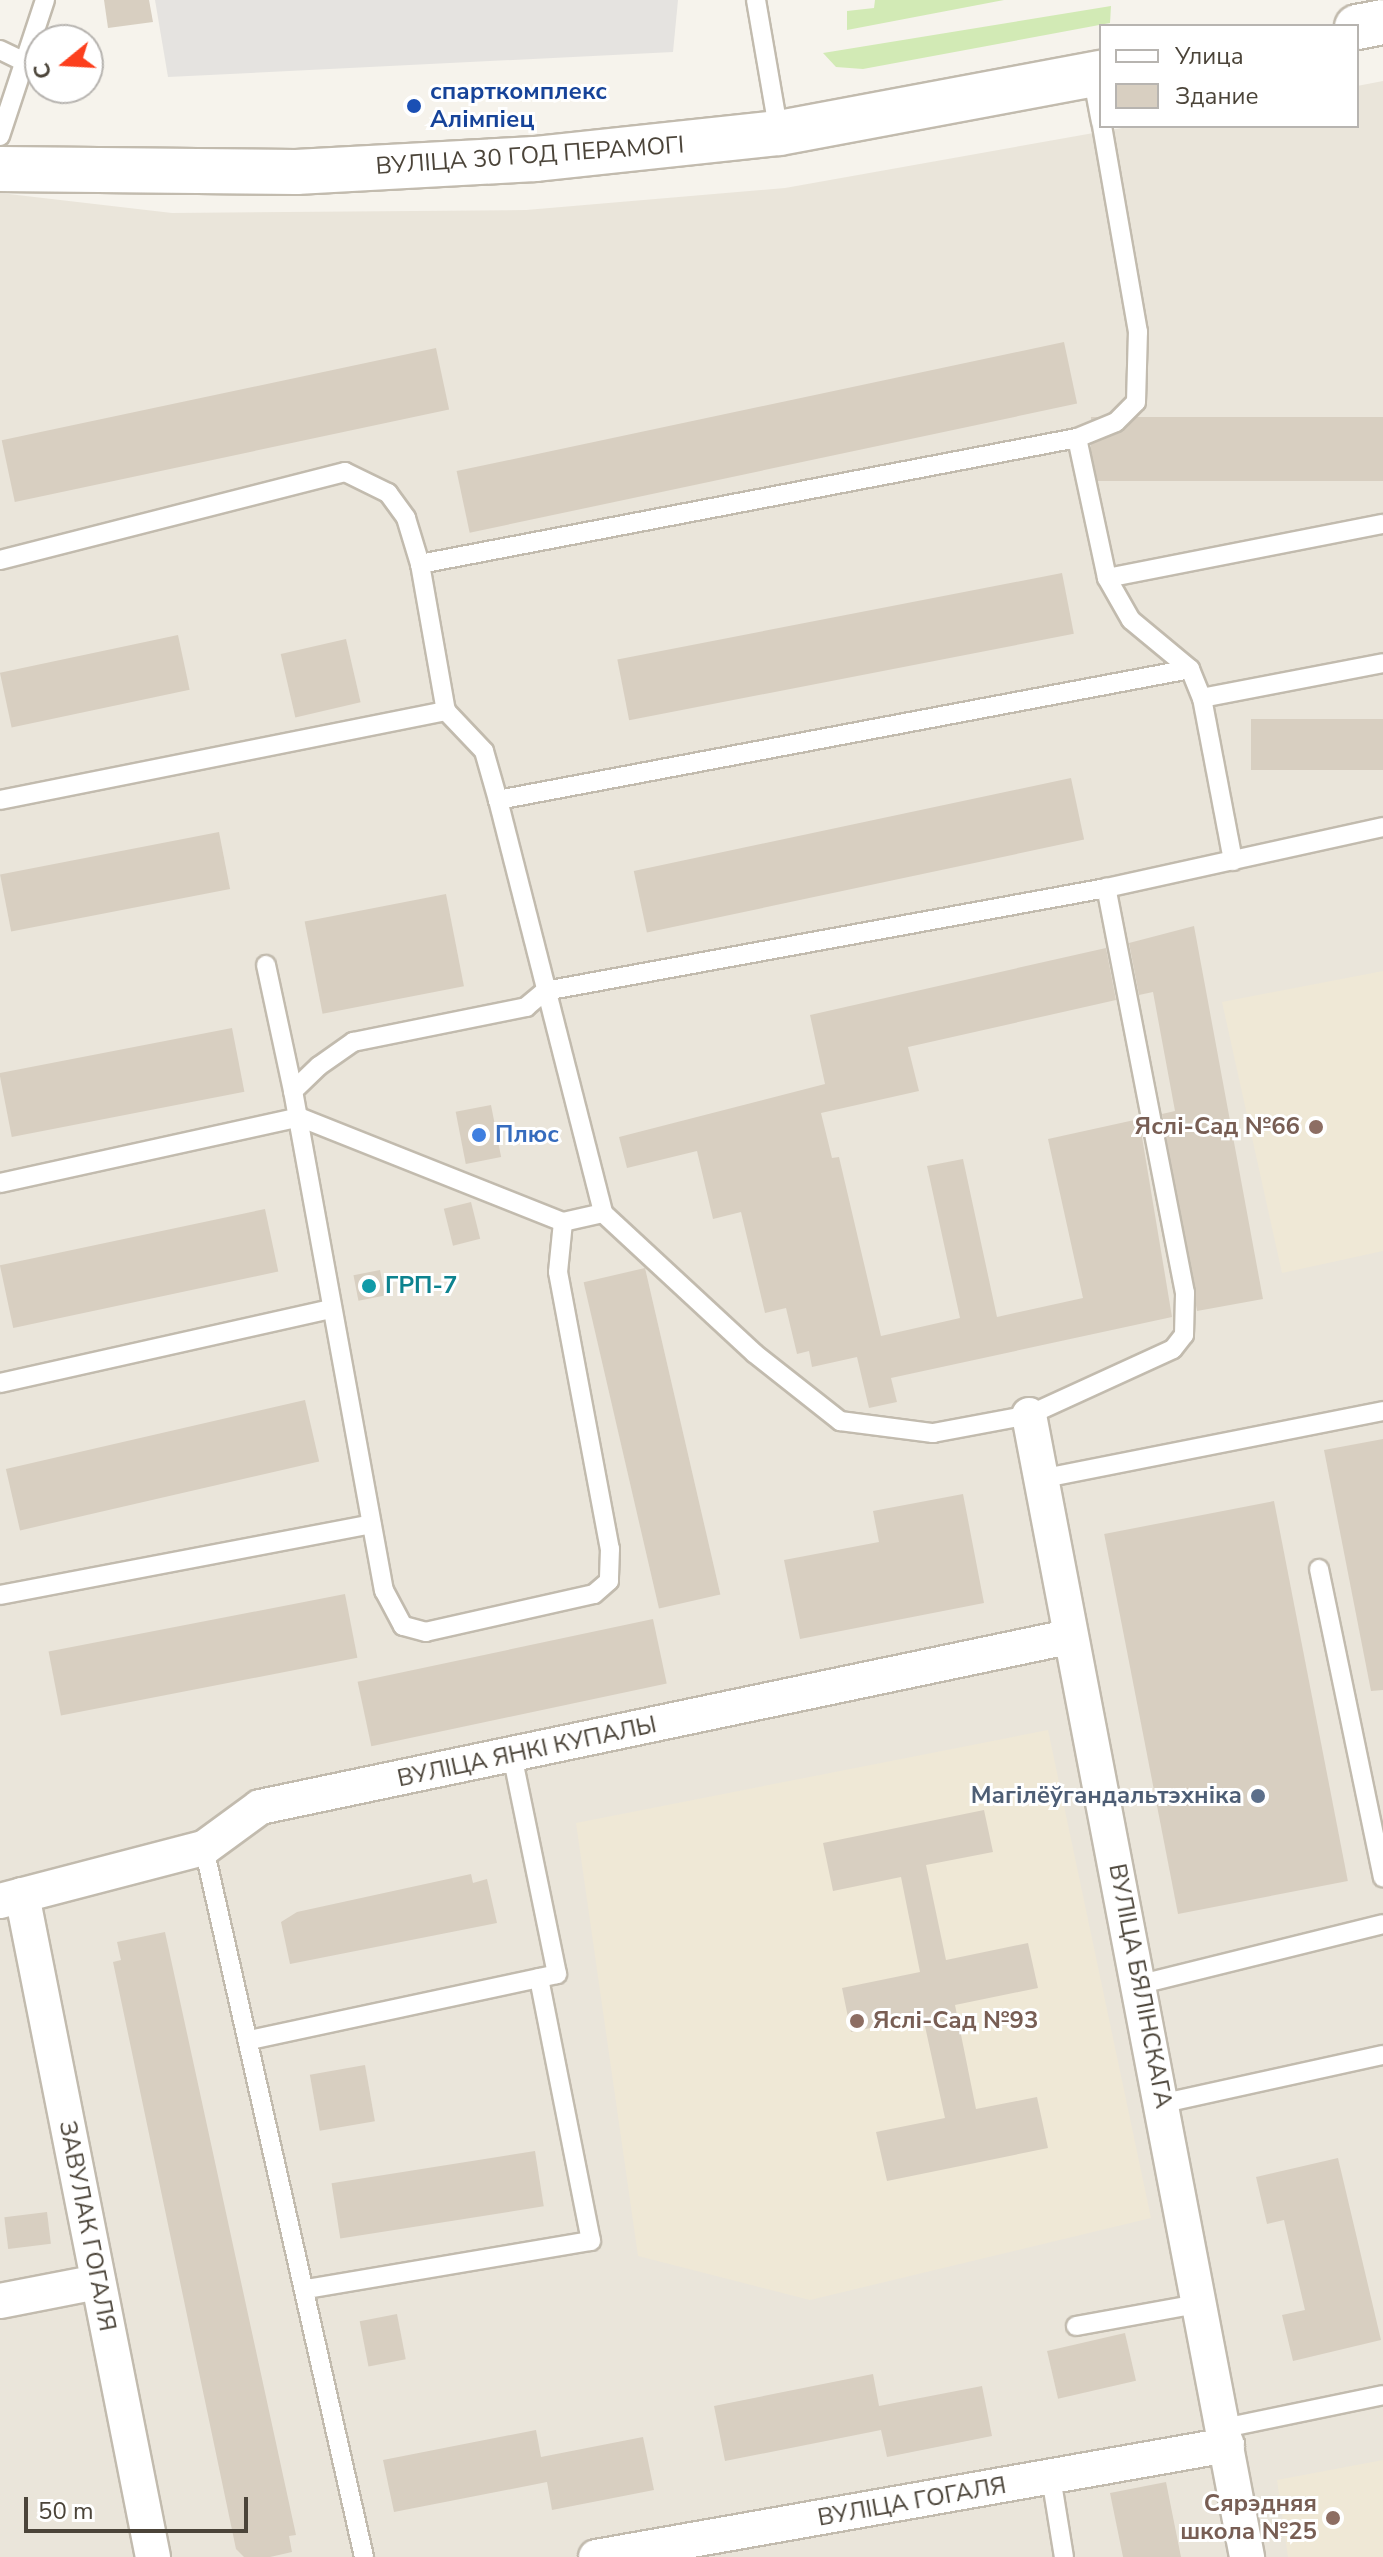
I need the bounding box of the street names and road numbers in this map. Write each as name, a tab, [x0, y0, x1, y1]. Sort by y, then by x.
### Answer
street label: ВУЛІЦА 30 ГОД ПЕРАМОГІ	[375, 131, 685, 181]
street label: ВУЛІЦА ЯНКІ КУПАЛЫ	[395, 1710, 659, 1794]
street label: ВУЛІЦА БЯЛІНСКАГА	[1102, 1861, 1178, 2111]
street label: ЗАВУЛАК ГОГАЛЯ	[52, 2118, 122, 2334]
street label: ВУЛІЦА ГОГАЛЯ	[816, 2471, 1008, 2533]

